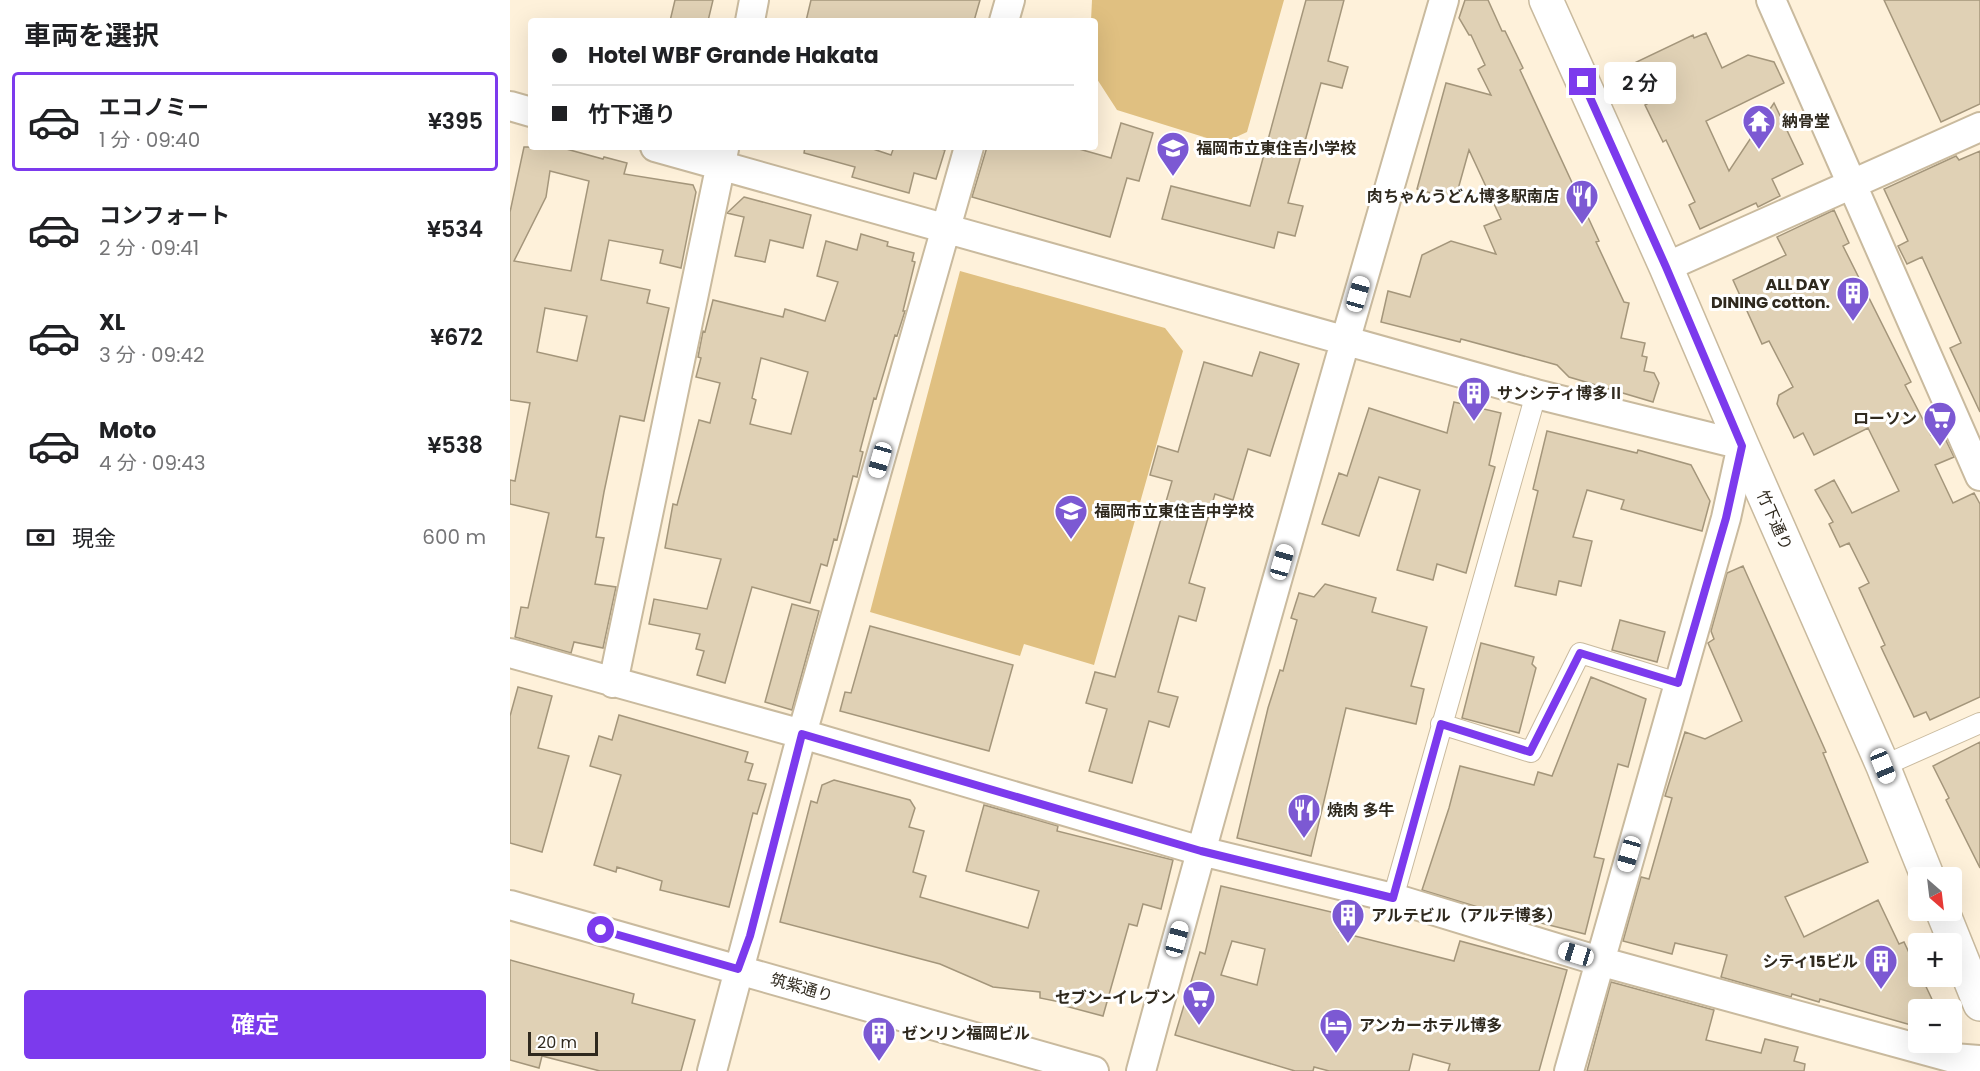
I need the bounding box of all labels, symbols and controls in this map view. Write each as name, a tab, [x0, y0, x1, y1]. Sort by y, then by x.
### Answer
text: 車両を選択	[24, 17, 159, 54]
text: Hotel WBF Grande Hakata	[588, 40, 879, 71]
callout: 2 分	[1604, 61, 1676, 103]
route end	[1569, 68, 1596, 95]
text: 2 分	[1622, 69, 1658, 97]
text: エコノミー	[99, 92, 209, 123]
icon: car	[27, 95, 81, 149]
text: 竹下通り	[588, 99, 676, 130]
temple icon: 納骨堂	[1741, 103, 1777, 150]
text: ¥395	[428, 106, 483, 137]
place label: 納骨堂	[1782, 110, 1830, 133]
text: 1 分 · 09:40	[99, 126, 200, 154]
school or university icon: 福岡市立東住吉小学校	[1155, 130, 1191, 177]
place label: 福岡市立東住吉小学校	[1196, 137, 1356, 160]
restaurant icon: 肉ちゃんうどん博多駅南店	[1564, 178, 1600, 225]
place label: 肉ちゃんうどん博多駅南店	[1367, 185, 1559, 208]
text: コンフォート	[99, 200, 230, 231]
icon: car	[27, 203, 81, 257]
text: ¥534	[427, 214, 483, 245]
text: 2 分 · 09:41	[99, 234, 199, 262]
place label: ALL DAY DINING cotton.	[1711, 273, 1830, 314]
car	[1344, 274, 1372, 314]
building icon: ALL DAY DINING cotton.	[1835, 275, 1871, 322]
text: XL	[99, 307, 125, 338]
icon: car	[27, 311, 81, 365]
text: ¥672	[430, 322, 483, 353]
text: 3 分 · 09:42	[99, 341, 205, 369]
building icon: サンシティ博多Ⅱ	[1456, 375, 1492, 422]
place label: サンシティ博多Ⅱ	[1497, 382, 1624, 405]
supermarket icon: ローソン	[1922, 400, 1958, 447]
place label: ローソン	[1853, 407, 1917, 430]
text: Moto	[99, 415, 156, 446]
icon: car	[27, 419, 81, 473]
text: ¥538	[428, 430, 483, 461]
car	[866, 440, 894, 480]
text: 4 分 · 09:43	[99, 449, 206, 477]
street label: 竹下通り	[1751, 486, 1798, 554]
school or university icon: 福岡市立東住吉中学校	[1053, 493, 1089, 540]
place label: 福岡市立東住吉中学校	[1094, 500, 1254, 523]
icon: cash	[24, 521, 57, 554]
text: 現金	[72, 523, 116, 554]
text: 600 m	[422, 523, 486, 551]
car	[1268, 542, 1296, 582]
car	[1868, 746, 1898, 786]
restaurant icon: 焼肉 多牛	[1286, 792, 1322, 839]
place label: 焼肉 多牛	[1327, 799, 1394, 822]
car	[1615, 834, 1643, 874]
north arrow	[1908, 867, 1962, 921]
map controls	[1908, 867, 1962, 1053]
building icon: アルテビル（アルテ博多）	[1330, 897, 1366, 944]
place label: アルテビル（アルテ博多）	[1371, 904, 1563, 927]
route start	[587, 916, 614, 943]
car	[1164, 919, 1190, 959]
button: +	[1908, 933, 1962, 987]
car	[1556, 940, 1596, 968]
building icon: シティ15ビル	[1863, 943, 1899, 990]
place label: シティ15ビル	[1763, 950, 1858, 973]
street label: 筑紫通り	[768, 968, 836, 1007]
supermarket icon: セブン-イレブン	[1181, 979, 1217, 1026]
place label: セブン-イレブン	[1055, 986, 1176, 1009]
button: 確定	[24, 990, 486, 1059]
button: −	[1908, 999, 1962, 1053]
hotel icon: アンカーホテル博多	[1318, 1007, 1354, 1054]
place label: アンカーホテル博多	[1359, 1014, 1502, 1037]
building icon: ゼンリン福岡ビル	[861, 1015, 897, 1062]
place label: ゼンリン福岡ビル	[902, 1022, 1030, 1045]
scale bar	[528, 1029, 598, 1056]
text: 20 m	[537, 1031, 577, 1054]

